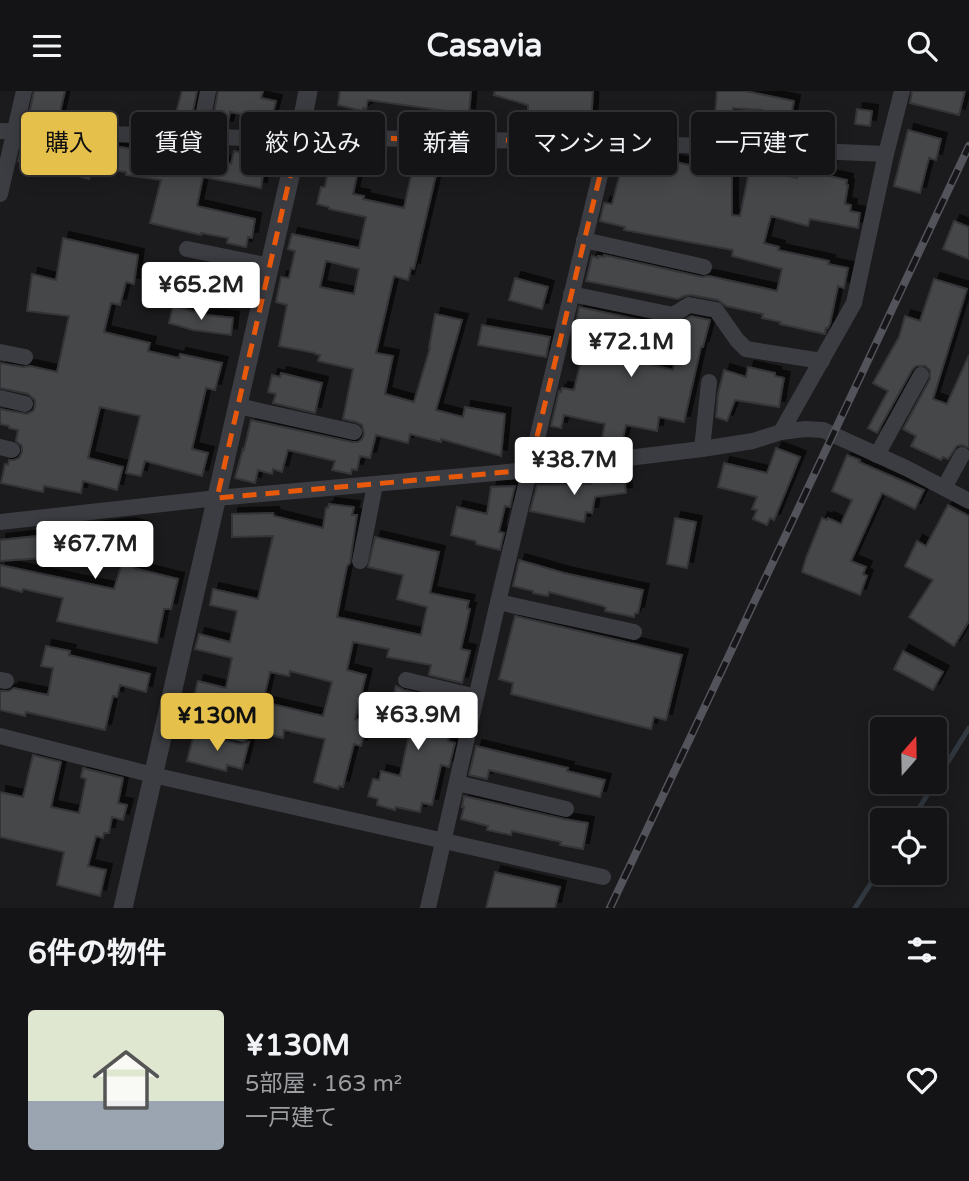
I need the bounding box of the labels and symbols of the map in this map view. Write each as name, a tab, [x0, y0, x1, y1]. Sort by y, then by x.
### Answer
pin: ¥65.2M	[144, 263, 258, 322]
pin: ¥72.1M	[574, 320, 688, 379]
pin: ¥38.7M	[517, 437, 631, 497]
pin: ¥67.7M	[38, 521, 152, 581]
pin: ¥130M	[168, 693, 266, 753]
pin: ¥63.9M	[361, 693, 475, 752]
north arrow	[870, 717, 947, 795]

